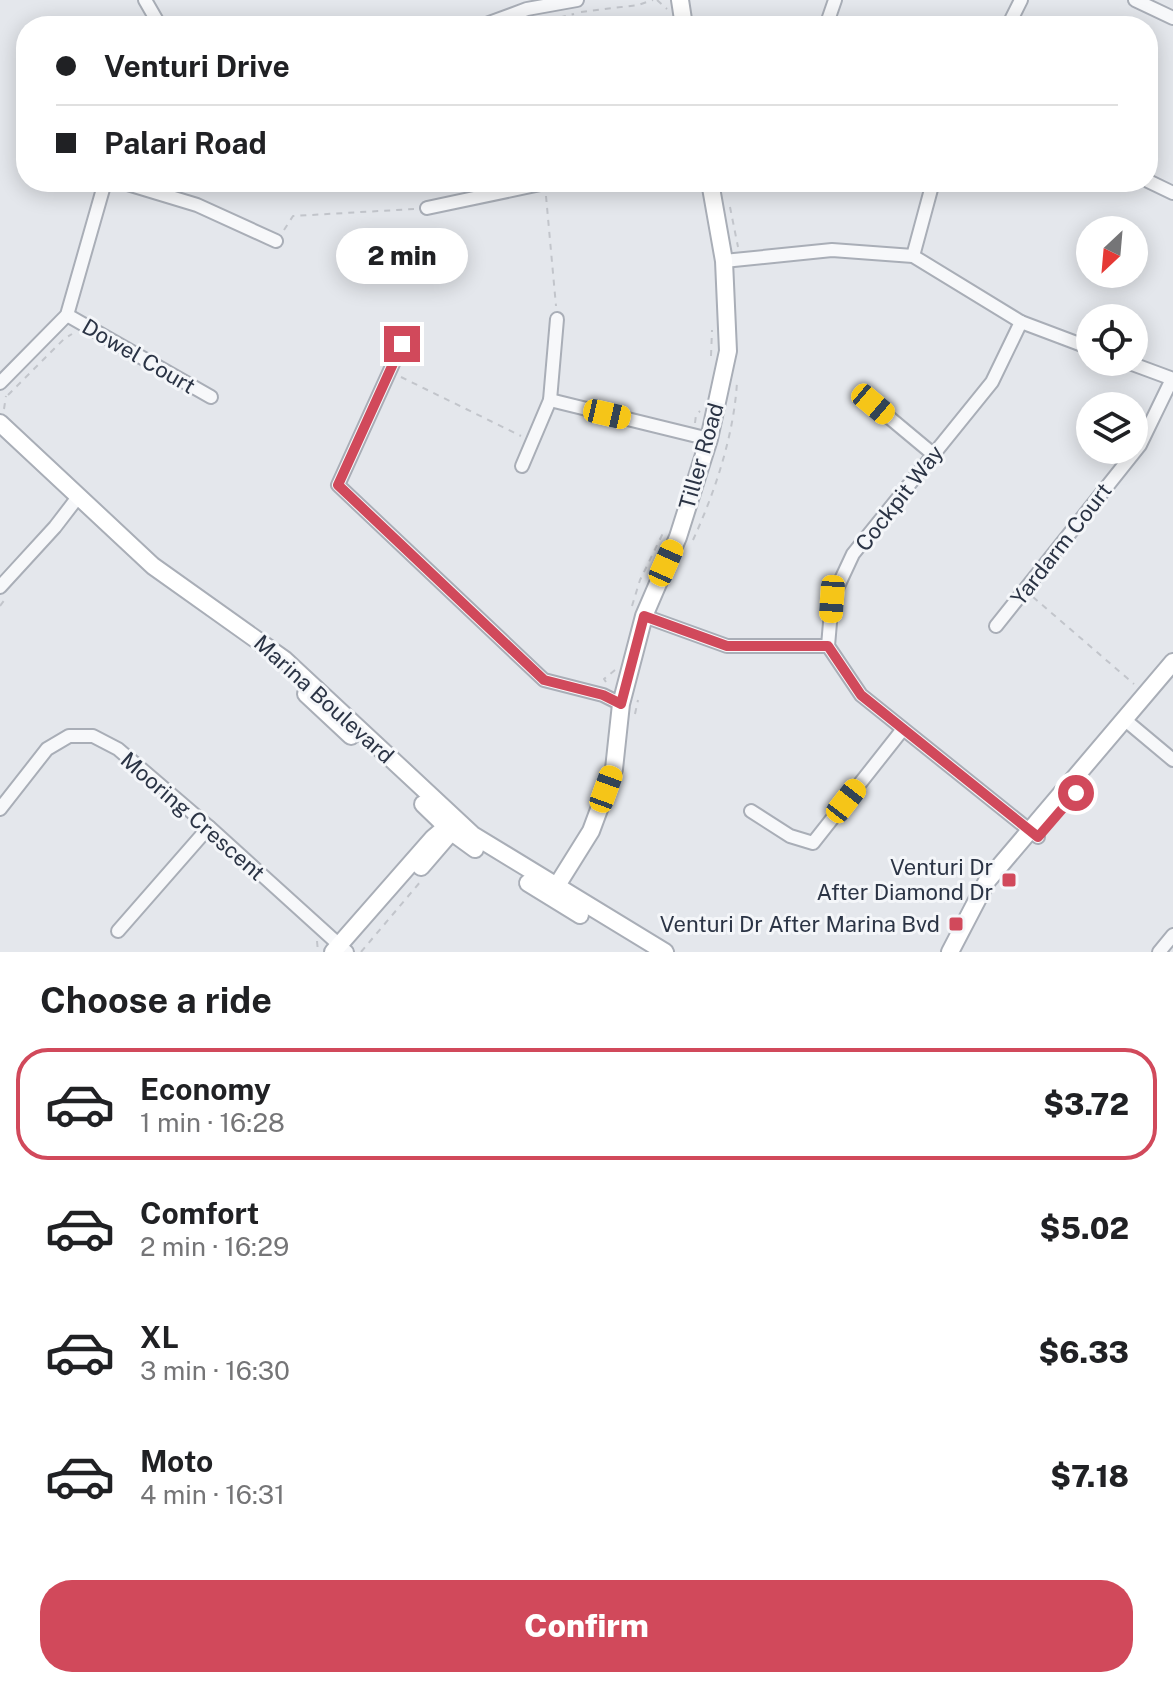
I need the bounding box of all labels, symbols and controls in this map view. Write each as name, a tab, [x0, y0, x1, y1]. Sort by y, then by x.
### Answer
text: Venturi Drive	[104, 48, 290, 84]
text: Palari Road	[104, 125, 267, 161]
north arrow	[1076, 216, 1148, 288]
map controls	[1076, 216, 1148, 464]
callout: 2 min	[336, 228, 468, 284]
text: 2 min	[367, 240, 437, 271]
button: locate	[1076, 304, 1148, 376]
street label: Dowel Court	[78, 313, 200, 399]
route end	[384, 326, 420, 362]
car	[847, 379, 899, 429]
button: layers	[1076, 392, 1148, 464]
car	[581, 397, 633, 431]
street label: Tiller Road	[673, 400, 729, 512]
street label: Cockpit Way	[850, 440, 949, 556]
street label: Yardarm Court	[1005, 478, 1117, 610]
car	[645, 536, 687, 590]
car	[818, 574, 846, 624]
street label: Marina Boulevard	[249, 629, 399, 769]
street label: Mooring Crescent	[116, 746, 270, 886]
car	[587, 762, 625, 816]
car	[822, 775, 870, 827]
route start	[1058, 775, 1094, 811]
place label: Venturi Dr After Diamond Dr	[816, 854, 993, 905]
marker: Venturi Dr After Diamond Dr	[1000, 871, 1018, 889]
place label: Venturi Dr After Marina Bvd	[660, 911, 940, 937]
marker: Venturi Dr After Marina Bvd	[947, 915, 965, 933]
text: Choose a ride	[40, 979, 272, 1021]
icon: car	[44, 1068, 116, 1140]
text: Economy	[140, 1071, 271, 1107]
text: $3.72	[1043, 1086, 1129, 1122]
text: 1 min · 16:28	[140, 1107, 285, 1138]
icon: car	[44, 1192, 116, 1264]
text: Comfort	[140, 1195, 259, 1231]
text: $5.02	[1039, 1210, 1129, 1246]
text: 2 min · 16:29	[140, 1231, 289, 1262]
icon: car	[44, 1316, 116, 1388]
text: XL	[140, 1319, 179, 1355]
text: $6.33	[1038, 1334, 1129, 1370]
text: 3 min · 16:30	[140, 1355, 290, 1386]
icon: car	[44, 1440, 116, 1512]
text: Moto	[140, 1443, 213, 1479]
text: $7.18	[1050, 1458, 1129, 1494]
text: 4 min · 16:31	[140, 1479, 285, 1510]
button: Confirm	[40, 1580, 1133, 1672]

